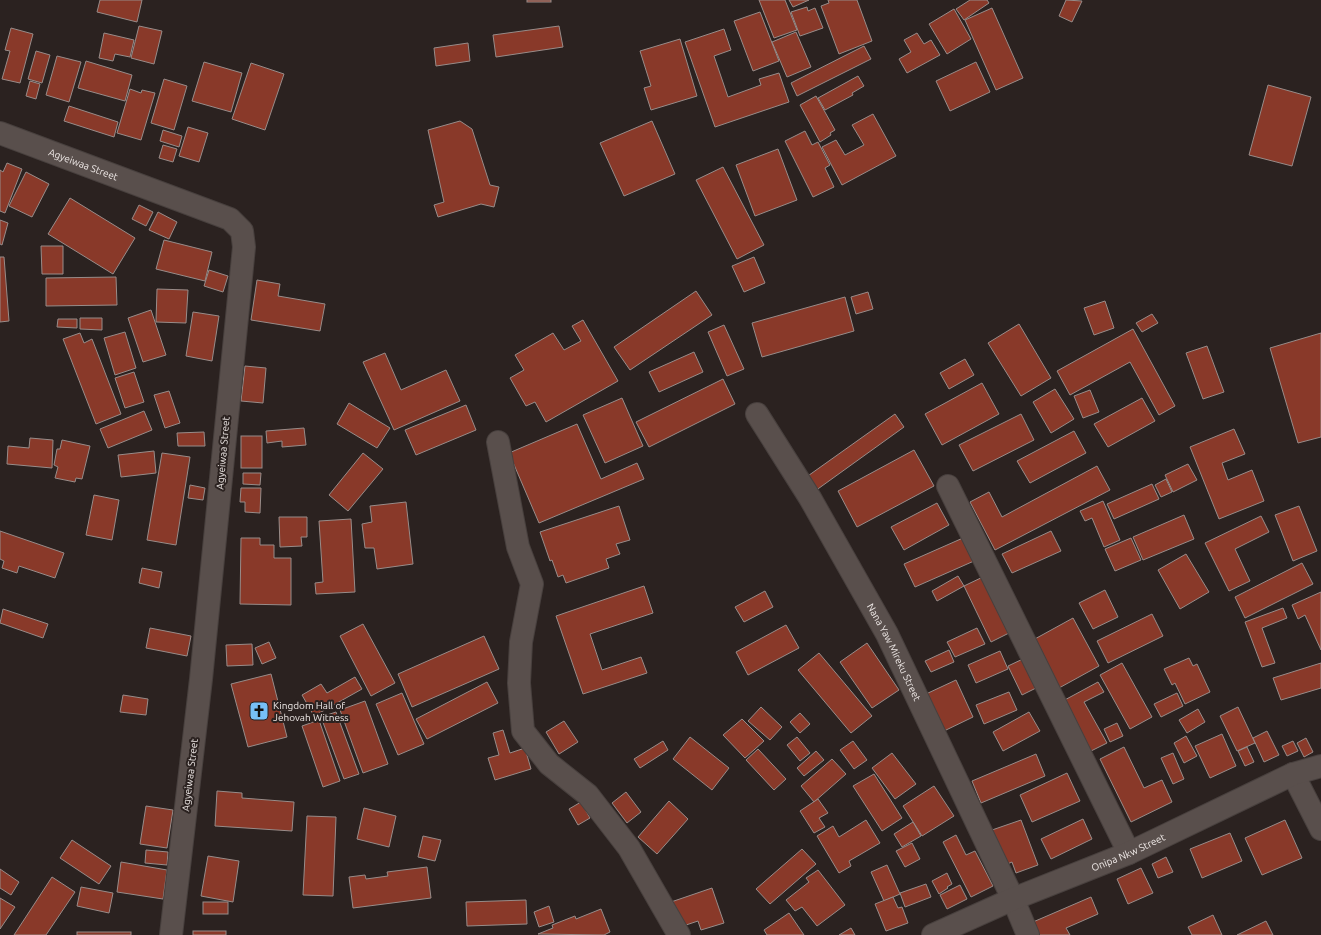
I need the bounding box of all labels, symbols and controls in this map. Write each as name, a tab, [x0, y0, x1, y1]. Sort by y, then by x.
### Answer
street label: Agyeiwaa Street	[47, 146, 120, 182]
street label: Agyeiwaa Street	[214, 416, 232, 490]
street label: Nana Yaw Mireku Street	[865, 601, 923, 703]
church icon: Kingdom Hall of Jehovah Witness	[248, 700, 270, 722]
place label: Kingdom Hall of Jehovah Witness	[273, 700, 349, 723]
street label: Agyeiwaa Street	[180, 738, 200, 812]
street label: Onipa Nkw Street	[1090, 831, 1167, 873]

